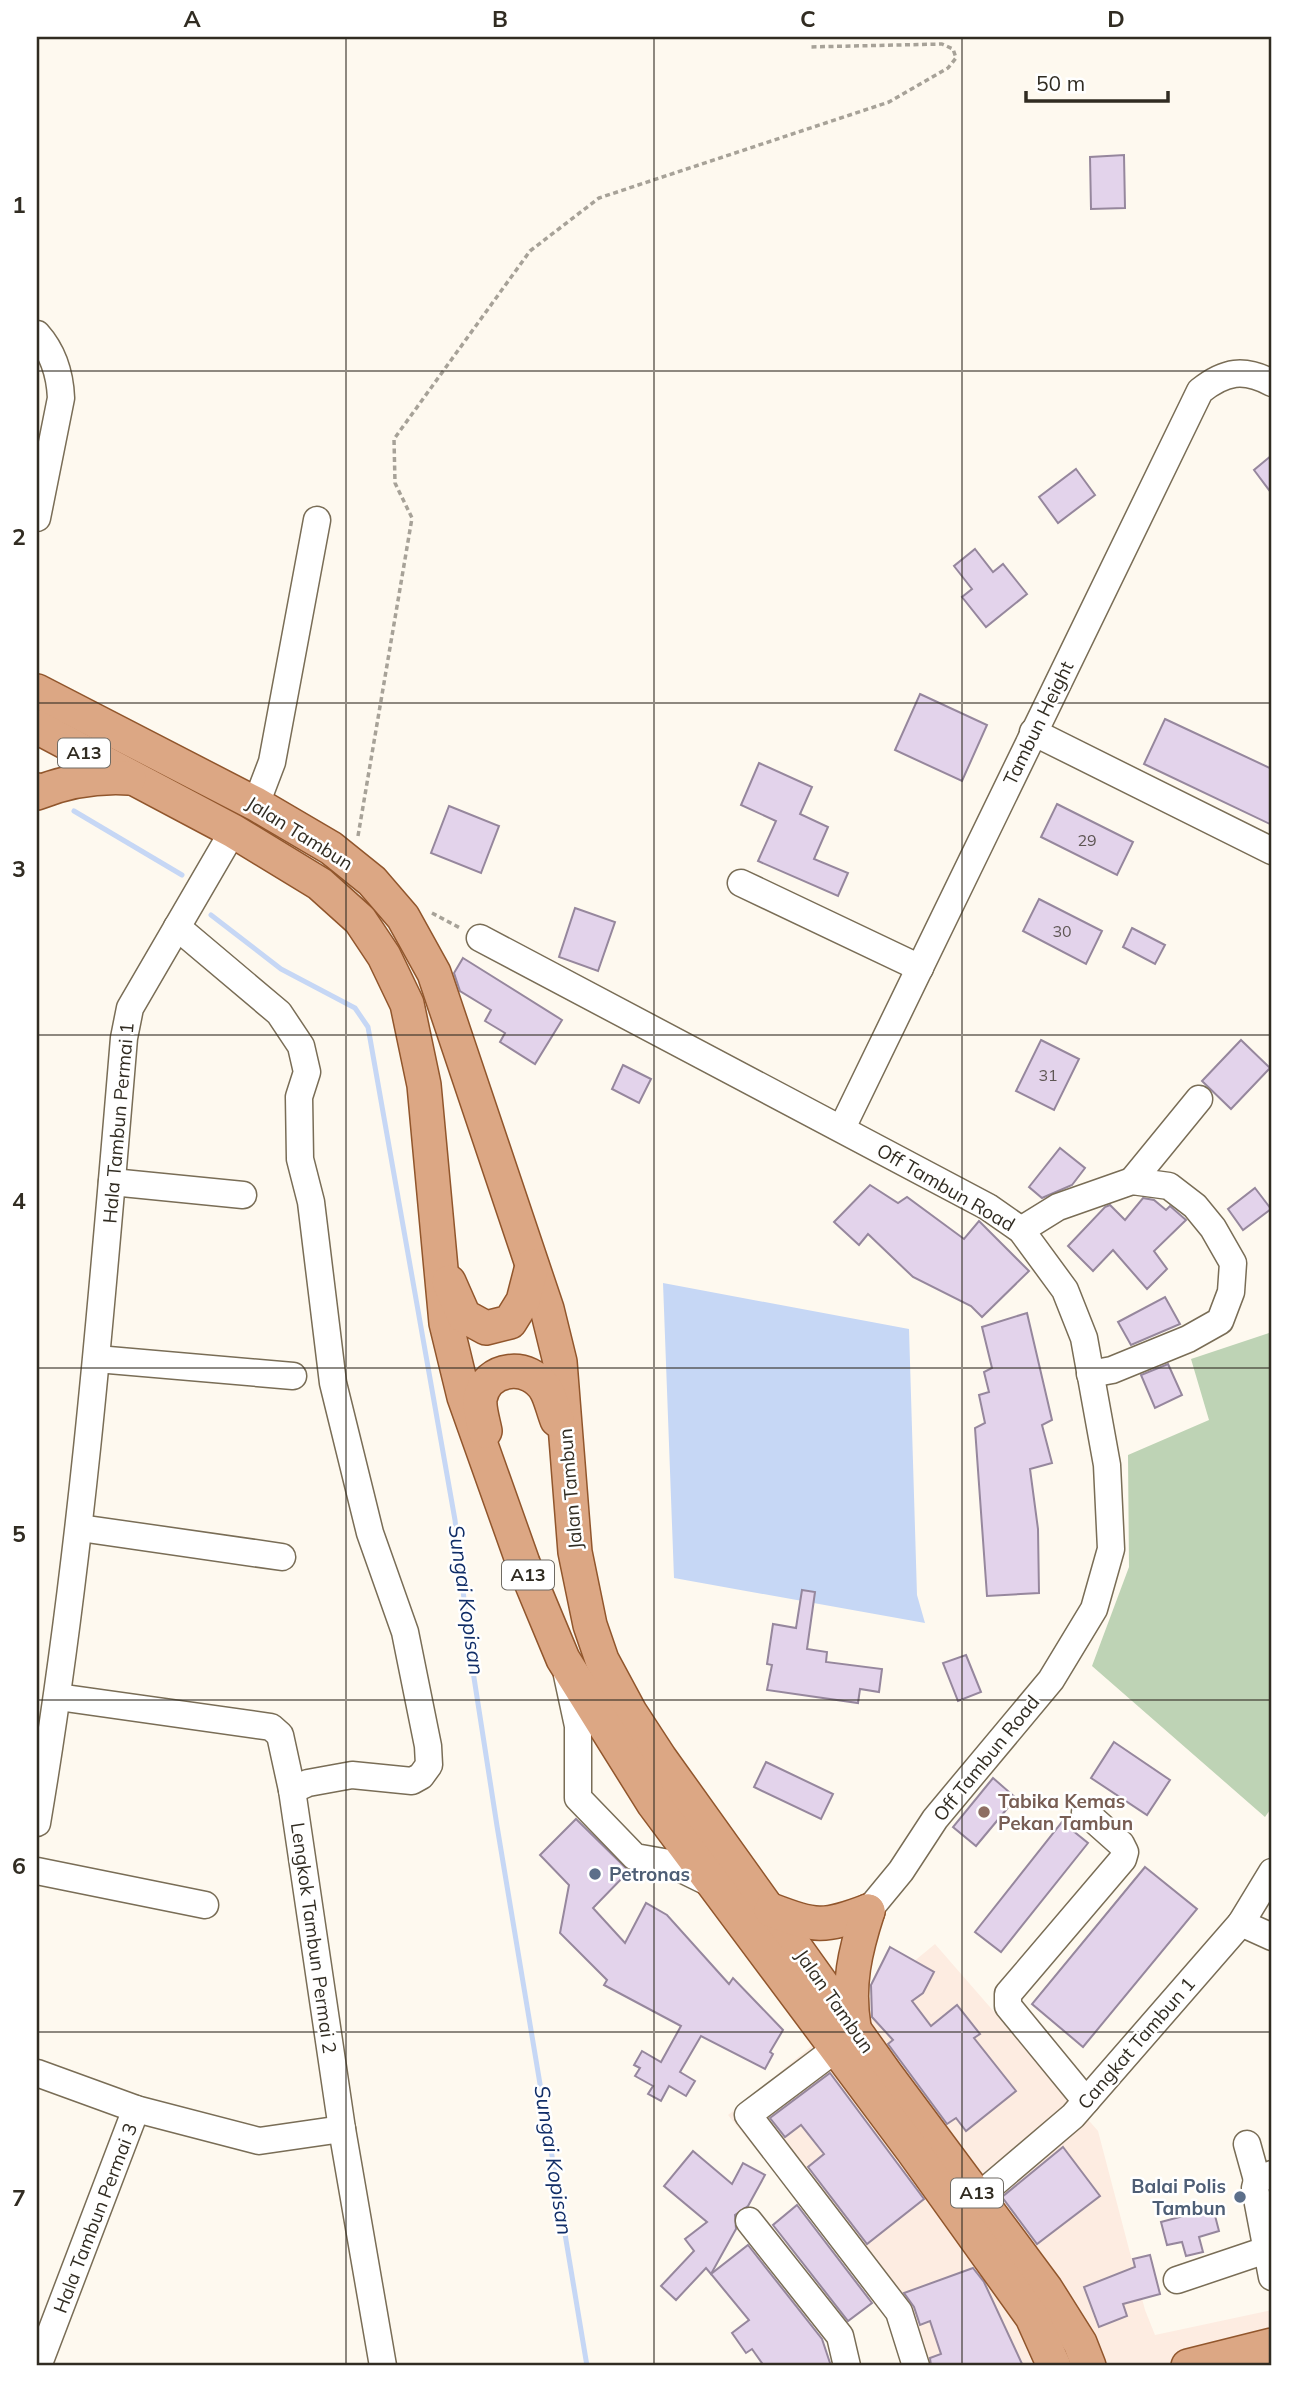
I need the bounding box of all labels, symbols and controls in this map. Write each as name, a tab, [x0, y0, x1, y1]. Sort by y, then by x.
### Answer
text: A	[183, 4, 201, 33]
text: B	[492, 4, 508, 33]
text: C	[800, 4, 816, 33]
text: D	[1107, 4, 1125, 33]
scale bar	[1026, 60, 1167, 104]
text: 50 m	[1036, 70, 1085, 96]
text: 1	[12, 190, 26, 219]
text: 2	[12, 522, 26, 551]
street label: Tambun Height	[998, 657, 1079, 789]
road number: A13	[58, 738, 110, 768]
street label: Jalan Tambun	[242, 791, 358, 875]
house number: 29	[1077, 830, 1097, 850]
text: 3	[12, 854, 26, 883]
house number: 30	[1052, 921, 1072, 941]
street label: Hala Tambun Permai 1	[97, 1022, 139, 1224]
house number: 31	[1038, 1065, 1058, 1085]
street label: Off Tambun Road	[873, 1138, 1019, 1236]
text: 4	[12, 1186, 26, 1215]
street label: Jalan Tambun	[553, 1428, 587, 1550]
text: 5	[12, 1519, 26, 1548]
water label: Sungai Kopisan	[444, 1523, 490, 1677]
road number: A13	[502, 1560, 554, 1590]
street label: Off Tambun Road	[928, 1690, 1044, 1826]
place label: Tabika Kemas Pekan Tambun	[998, 1789, 1133, 1835]
marker: Tabika Kemas Pekan Tambun	[976, 1804, 992, 1820]
street label: Lengkok Tambun Permai 2	[286, 1821, 342, 2055]
text: 6	[12, 1851, 26, 1880]
place label: Petronas	[609, 1862, 690, 1886]
marker: Petronas	[587, 1866, 603, 1882]
street label: Jalan Tambun	[790, 1944, 880, 2058]
street label: Cangkat Tambun 1	[1072, 1972, 1200, 2114]
water label: Sungai Kopisan	[529, 2083, 579, 2237]
street label: Hala Tambun Permai 3	[48, 2120, 142, 2316]
place label: Balai Polis Tambun	[1131, 2174, 1226, 2220]
road number: A13	[951, 2178, 1003, 2208]
text: 7	[12, 2183, 26, 2212]
marker: Balai Polis Tambun	[1232, 2189, 1248, 2205]

